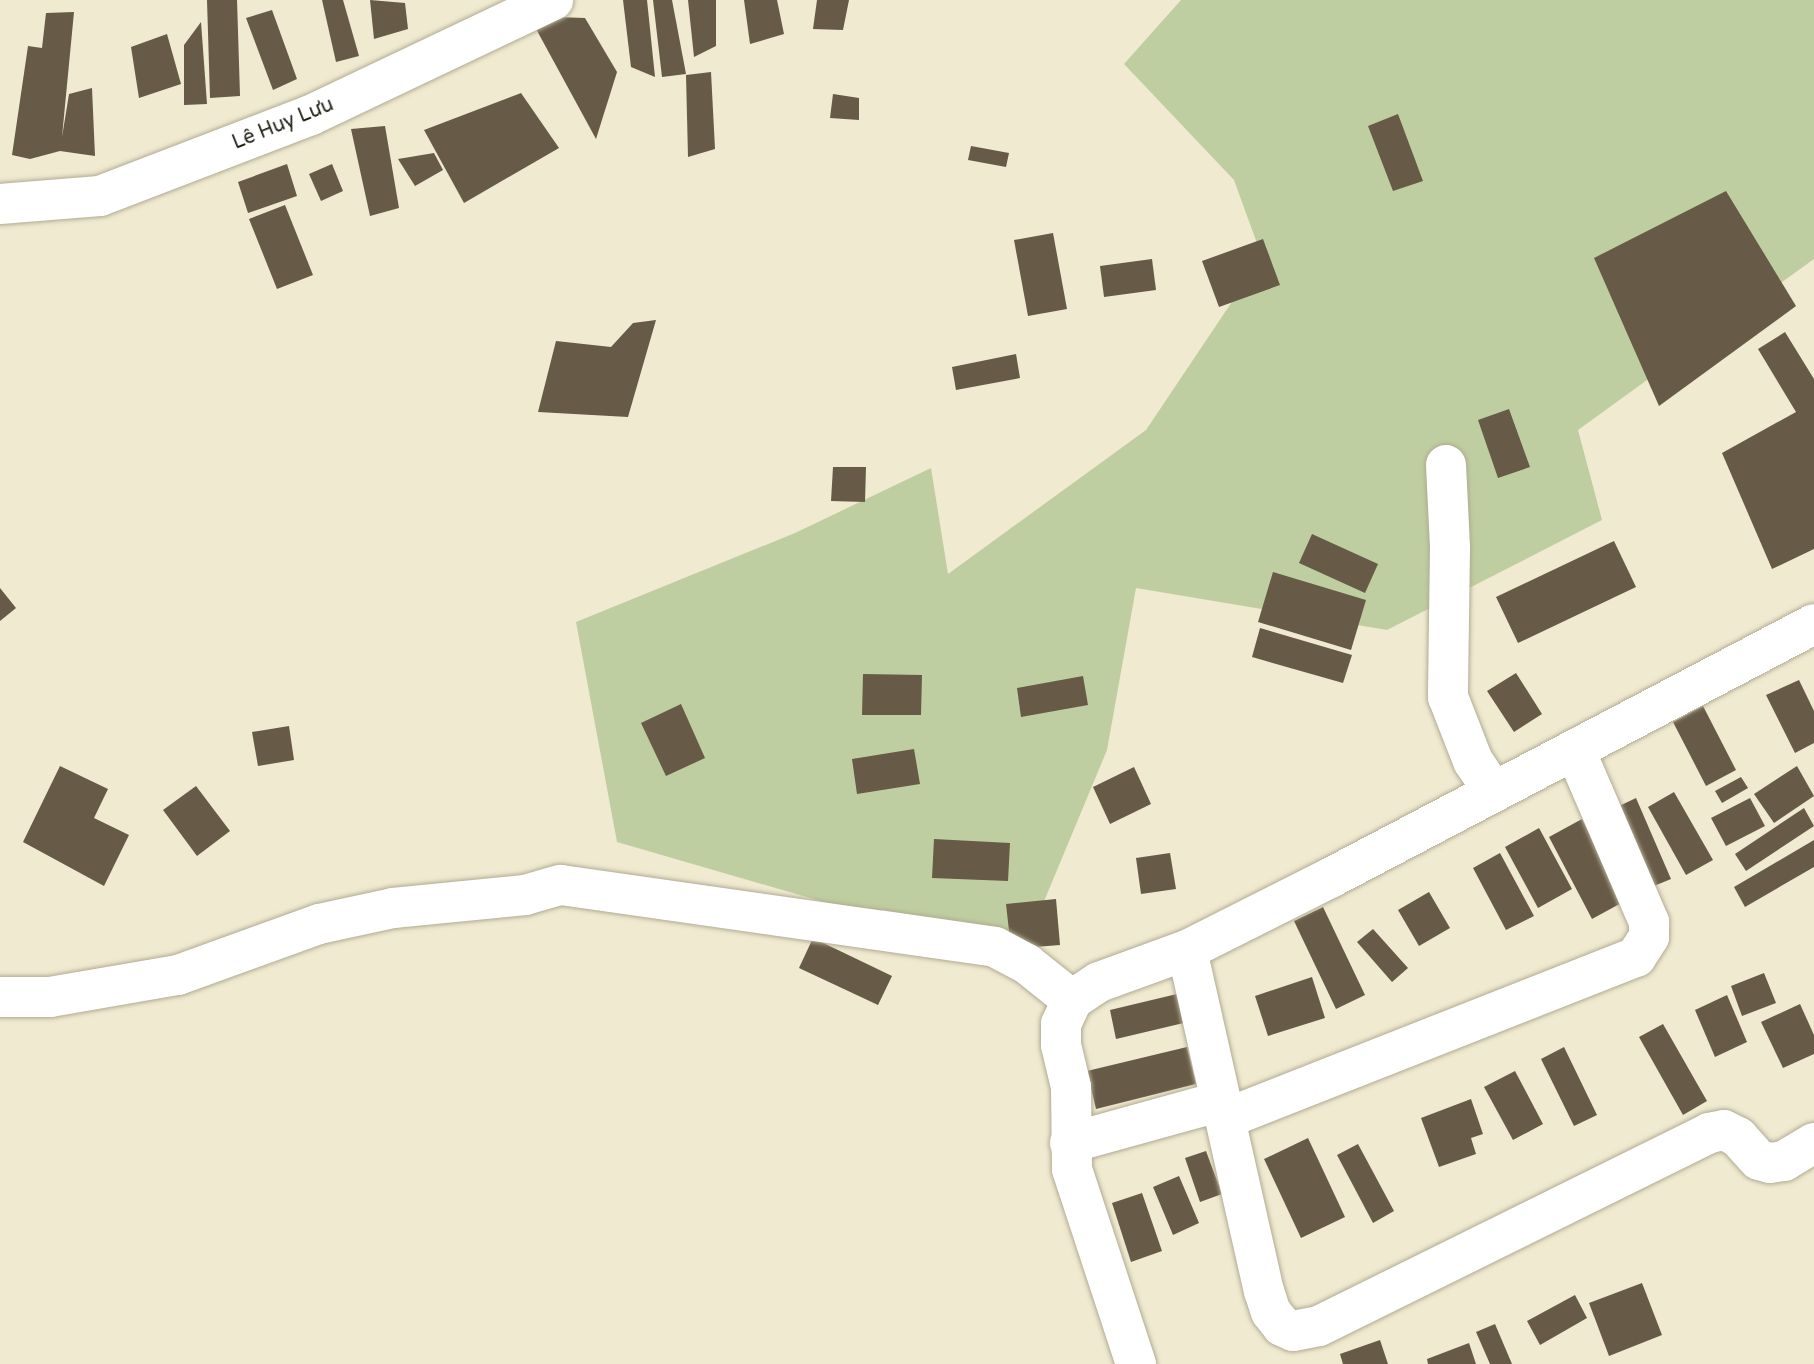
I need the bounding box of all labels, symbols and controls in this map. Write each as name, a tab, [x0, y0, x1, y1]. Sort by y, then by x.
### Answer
street label: Lê Huy Lưu	[229, 93, 337, 155]

